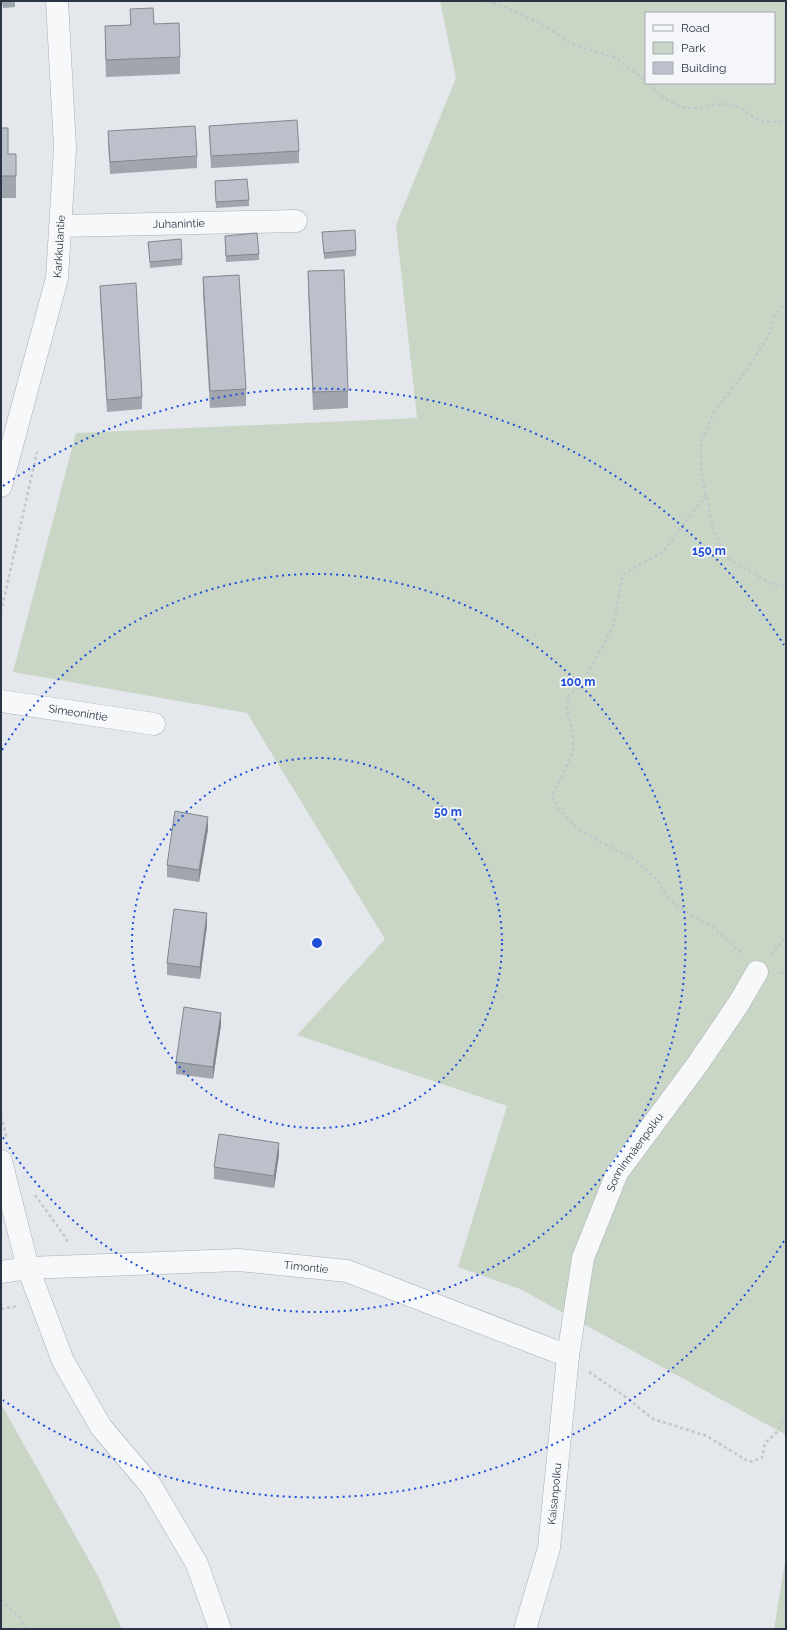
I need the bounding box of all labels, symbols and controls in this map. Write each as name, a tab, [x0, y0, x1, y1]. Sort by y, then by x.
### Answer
legend	[645, 12, 775, 84]
text: Road	[681, 21, 710, 35]
text: Park	[681, 41, 706, 55]
text: Building	[681, 61, 727, 75]
street label: Karkkulantie	[51, 214, 67, 278]
street label: Juhanintie	[153, 216, 206, 231]
text: 150 m	[692, 544, 726, 558]
text: 100 m	[561, 675, 595, 689]
street label: Simeonintie	[48, 702, 109, 724]
text: 50 m	[434, 805, 462, 819]
centre of rings	[310, 936, 324, 950]
street label: Sonninmäenpolku	[604, 1110, 666, 1193]
street label: Timontie	[283, 1258, 330, 1276]
street label: Kaisanpolku	[545, 1462, 564, 1525]

